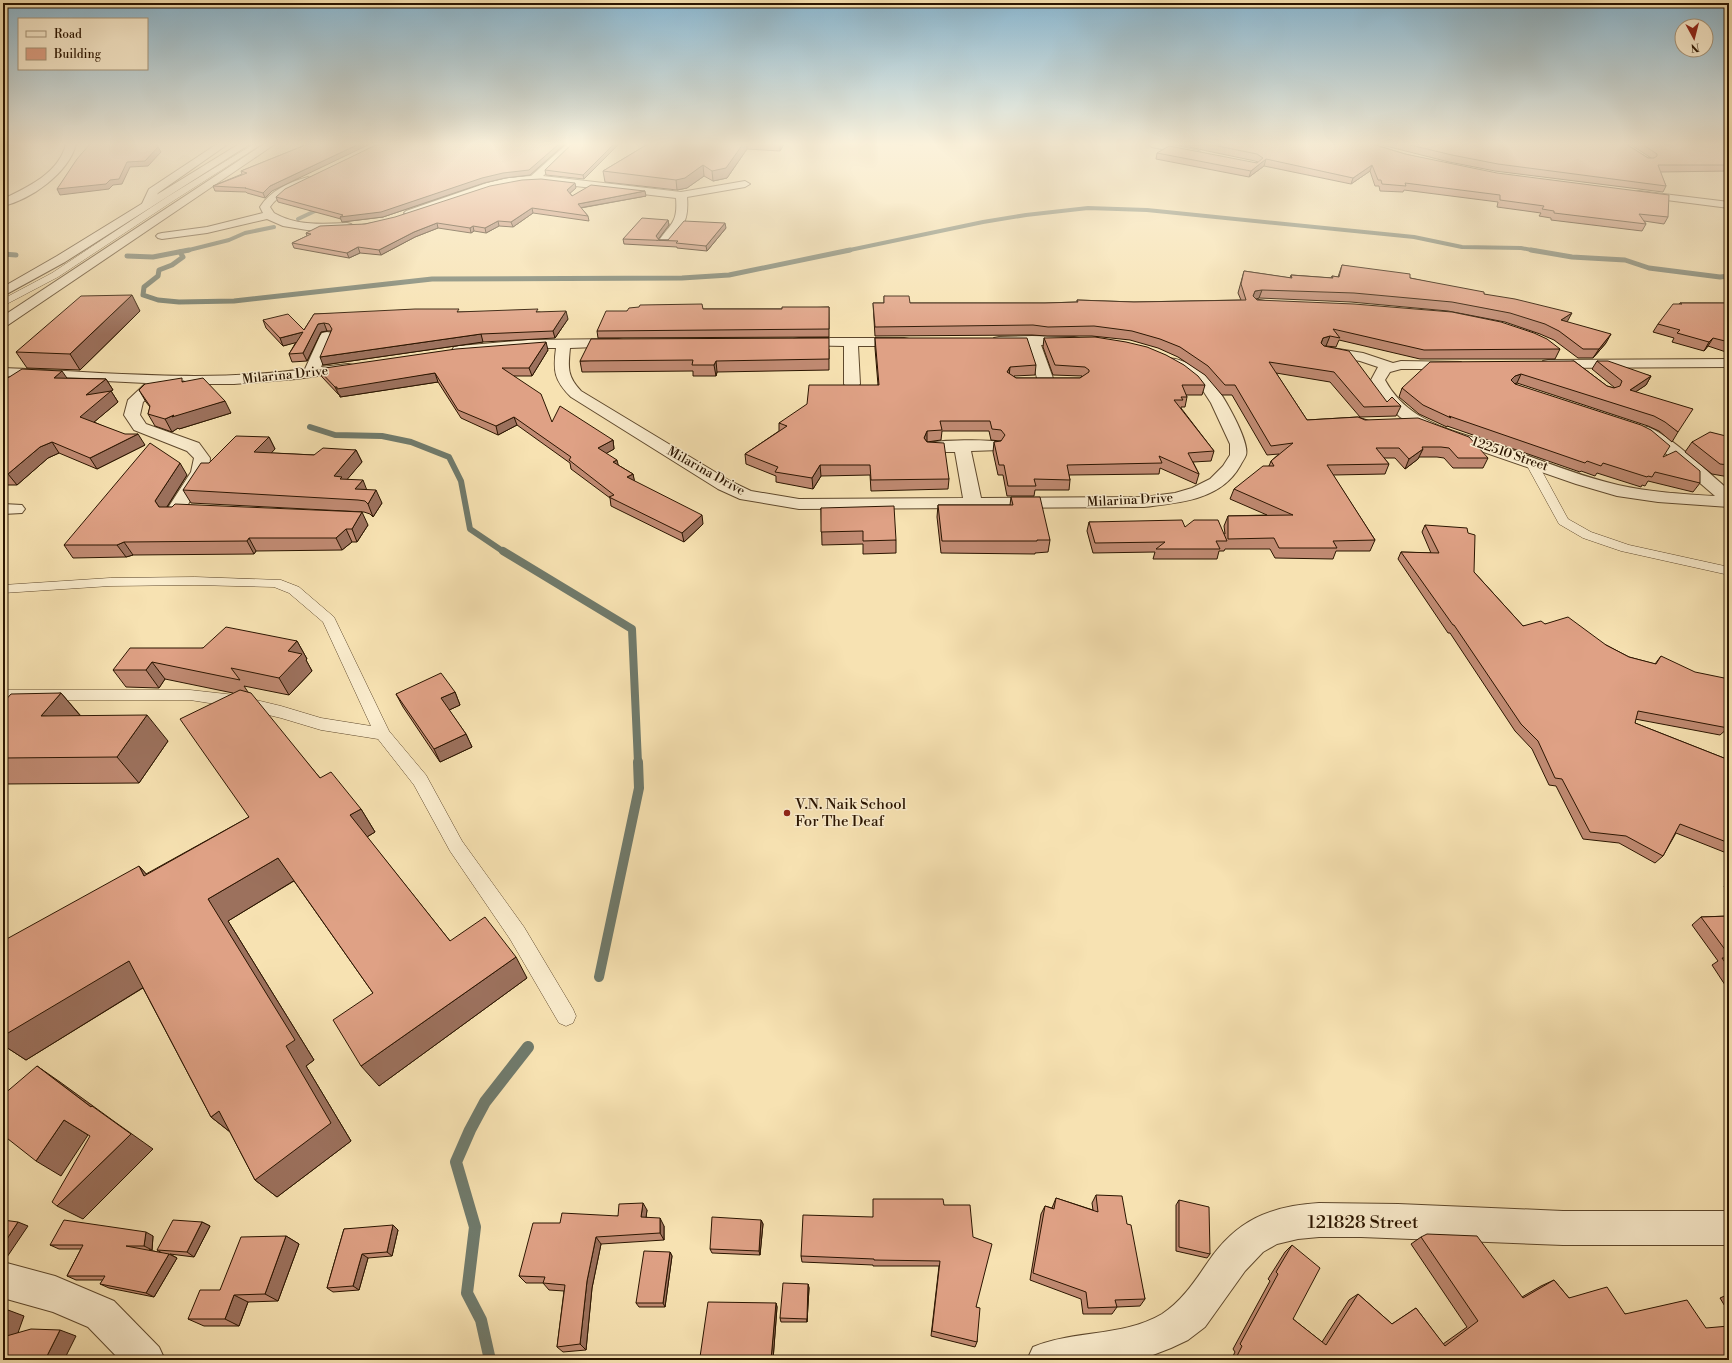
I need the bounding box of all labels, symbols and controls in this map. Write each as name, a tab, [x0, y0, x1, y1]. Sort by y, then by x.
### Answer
legend	[18, 18, 148, 70]
north arrow	[1674, 18, 1714, 58]
text: Road	[54, 27, 82, 42]
text: N	[1690, 39, 1700, 54]
text: Building	[53, 47, 102, 62]
street label: Milarina Drive	[241, 362, 329, 387]
street label: 122510 Street	[1470, 433, 1551, 475]
street label: Milarina Drive	[664, 443, 748, 499]
street label: Milarina Drive	[1086, 490, 1174, 510]
place label: V.N. Naik School For The Deaf	[794, 795, 907, 831]
marker: V.N. Naik School For The Deaf	[782, 808, 792, 818]
street label: 121828 Street	[1308, 1211, 1419, 1234]

